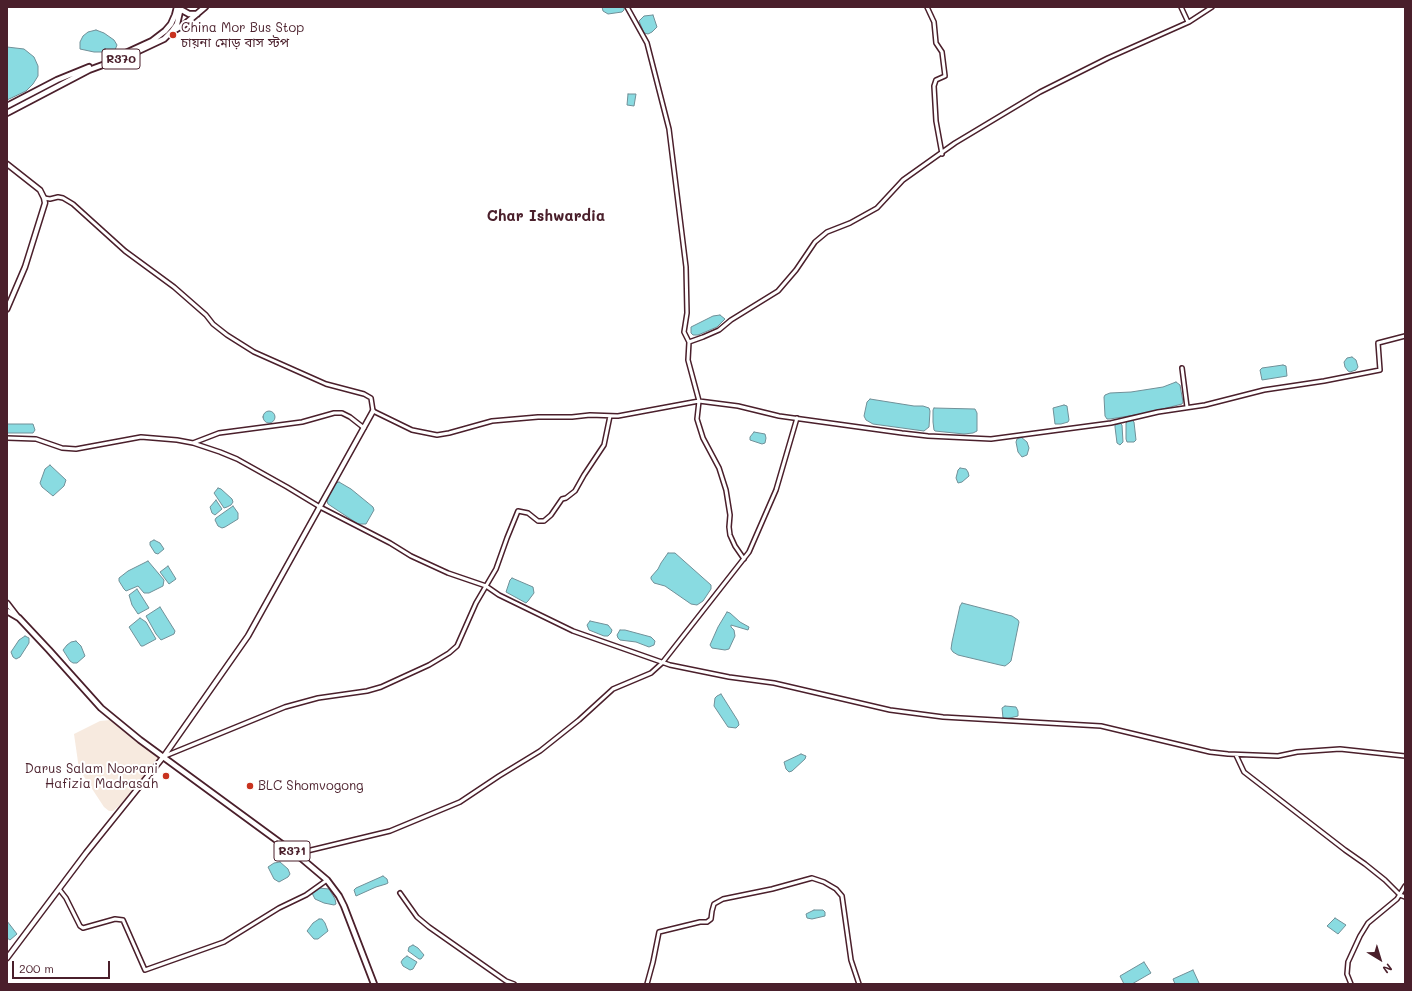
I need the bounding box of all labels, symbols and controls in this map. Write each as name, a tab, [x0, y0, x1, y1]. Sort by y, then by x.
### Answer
place label: China Mor Bus Stop চায়না মোড় বাস স্টপ	[181, 20, 304, 51]
marker: China Mor Bus Stop চায়না মোড় বাস স্টপ	[168, 30, 178, 40]
road number: R370	[102, 49, 140, 69]
district label: Char Ishwardia	[487, 207, 605, 225]
place label: Darus Salam Noorani Hafizia Madrasah	[25, 761, 158, 792]
marker: Darus Salam Noorani Hafizia Madrasah	[161, 771, 171, 781]
place label: BLC Shomvogong	[258, 778, 364, 794]
marker: BLC Shomvogong	[245, 781, 255, 791]
road number: R371	[274, 841, 310, 861]
north arrow	[1360, 939, 1400, 979]
scale bar	[14, 953, 112, 979]
text: 200 m	[19, 960, 54, 976]
text: N	[1380, 960, 1396, 977]

